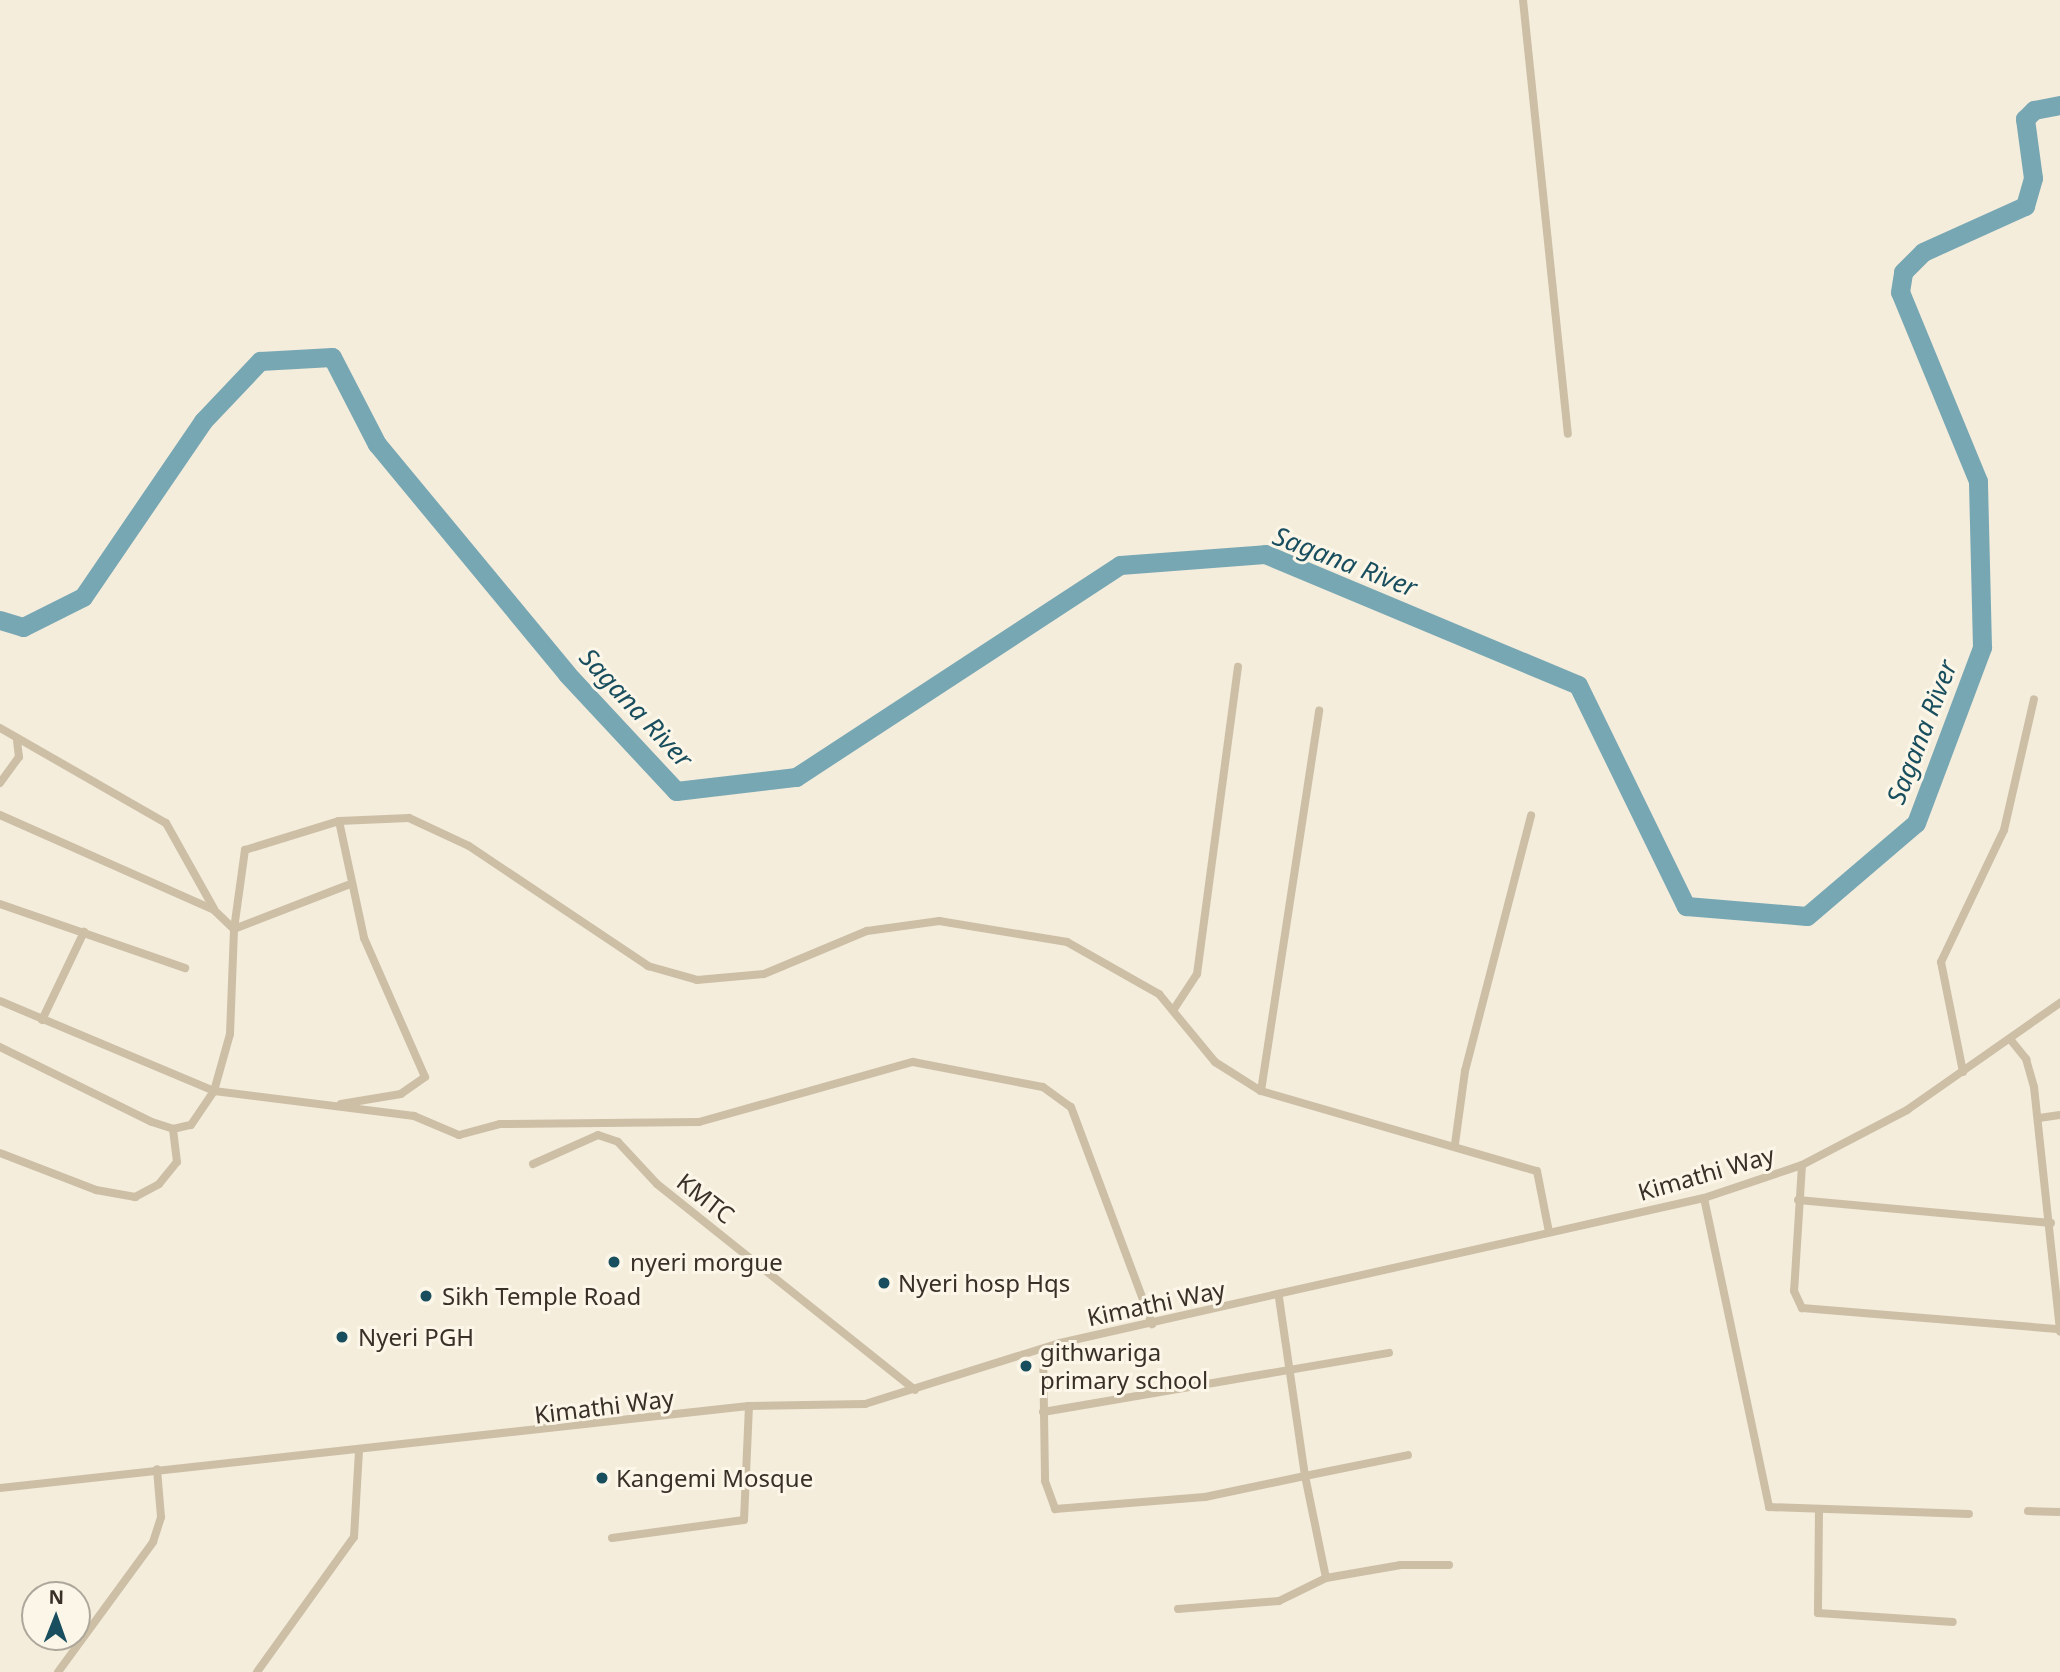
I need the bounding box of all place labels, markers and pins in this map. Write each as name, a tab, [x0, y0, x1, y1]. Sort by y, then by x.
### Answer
place label: nyeri morgue	[630, 1248, 783, 1276]
marker: nyeri morgue	[604, 1252, 624, 1272]
place label: Nyeri hosp Hqs	[898, 1269, 1070, 1297]
marker: Nyeri hosp Hqs	[876, 1275, 892, 1291]
place label: Sikh Temple Road	[442, 1282, 641, 1310]
marker: Sikh Temple Road	[416, 1286, 436, 1306]
place label: Nyeri PGH	[358, 1323, 474, 1351]
marker: Nyeri PGH	[332, 1327, 352, 1347]
place label: githwariga primary school	[1040, 1338, 1208, 1394]
marker: githwariga primary school	[1018, 1358, 1034, 1374]
place label: Kangemi Mosque	[616, 1464, 813, 1492]
marker: Kangemi Mosque	[594, 1470, 610, 1486]

